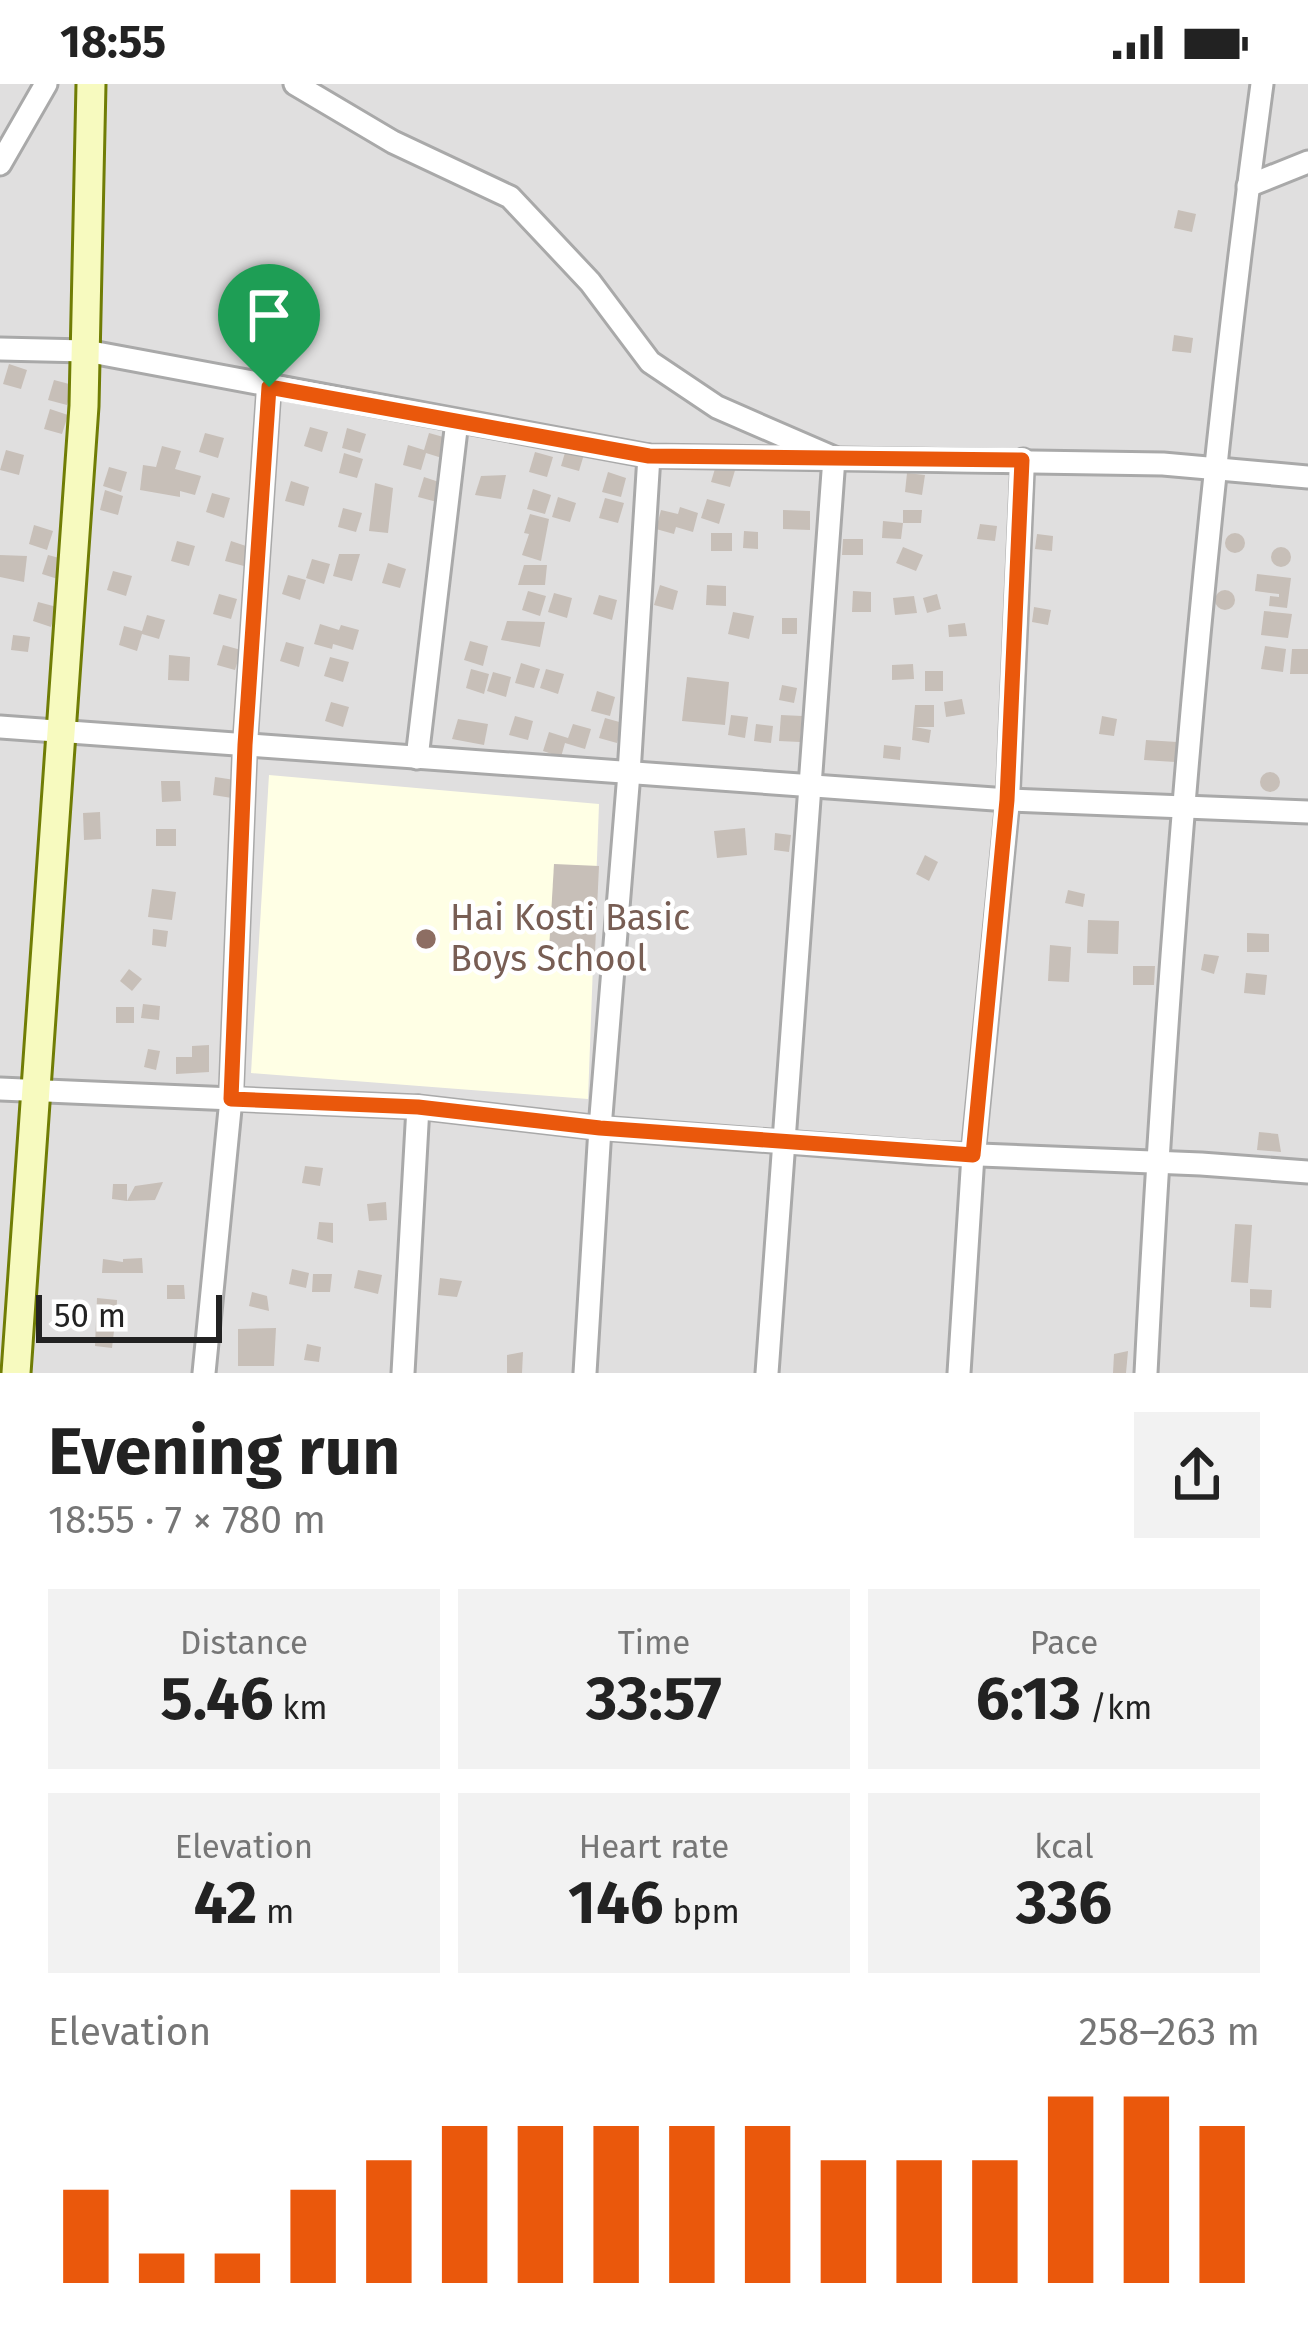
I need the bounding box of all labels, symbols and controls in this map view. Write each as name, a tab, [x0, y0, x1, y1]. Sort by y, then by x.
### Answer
text: 18:55	[60, 15, 166, 69]
pin	[218, 264, 320, 387]
icon: arrive	[236, 282, 302, 348]
place label: Hai Kosti Basic Boys School	[450, 896, 690, 981]
marker: Hai Kosti Basic Boys School	[413, 926, 439, 952]
scale bar	[36, 1289, 222, 1342]
text: 50 m	[54, 1296, 126, 1336]
text: Evening run	[48, 1412, 400, 1491]
button: share	[1134, 1412, 1260, 1538]
text: 18:55 · 7 × 780 m	[48, 1497, 326, 1543]
text: Distance	[180, 1623, 308, 1663]
text: Time	[618, 1623, 690, 1663]
text: Pace	[1030, 1623, 1098, 1663]
text: 5.46	[161, 1663, 274, 1735]
text: 33:57	[586, 1663, 722, 1735]
text: 6:13	[976, 1663, 1081, 1735]
text: km	[274, 1688, 327, 1728]
text: /km	[1081, 1688, 1152, 1728]
text: Elevation	[175, 1827, 313, 1867]
text: Heart rate	[579, 1827, 729, 1867]
text: kcal	[1034, 1827, 1094, 1867]
text: 42	[194, 1867, 257, 1939]
text: 146	[568, 1867, 664, 1939]
text: 336	[1016, 1867, 1112, 1939]
text: m	[257, 1892, 294, 1932]
text: bpm	[664, 1892, 740, 1932]
text: Elevation	[48, 2009, 211, 2055]
text: 258–263 m	[1079, 2009, 1260, 2055]

